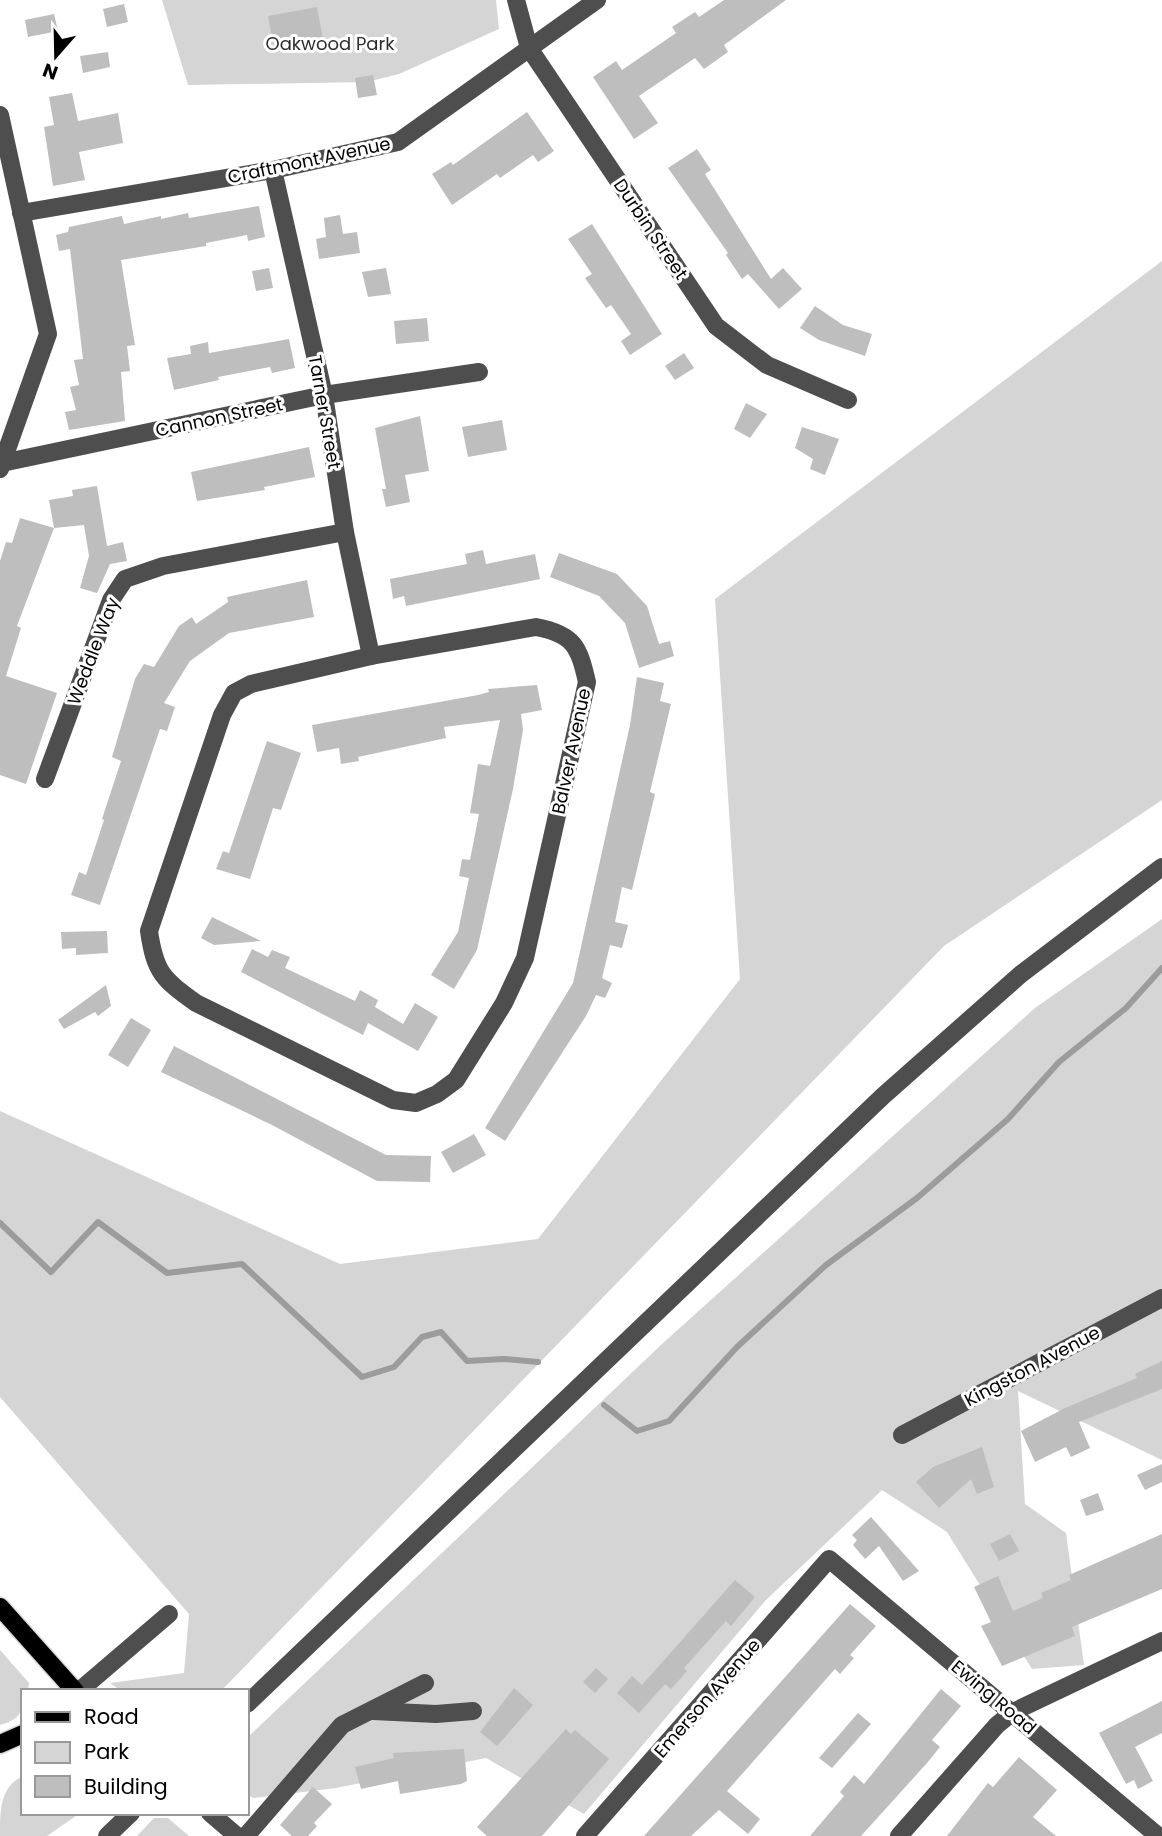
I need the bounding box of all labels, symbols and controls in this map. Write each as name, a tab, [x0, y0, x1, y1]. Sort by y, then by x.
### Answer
north arrow	[21, 21, 91, 91]
park label: Oakwood Park	[266, 31, 395, 56]
text: N	[39, 56, 62, 87]
street label: Craftmont Avenue	[225, 131, 393, 189]
street label: Durbin Street	[608, 174, 694, 284]
street label: Tarner Street	[303, 353, 347, 471]
street label: Cannon Street	[153, 391, 285, 443]
street label: Weddle Way	[61, 594, 125, 708]
street label: Balver Avenue	[545, 686, 597, 816]
street label: Kingston Avenue	[960, 1320, 1104, 1412]
street label: Emerson Avenue	[648, 1633, 766, 1763]
street label: Ewing Road	[946, 1654, 1042, 1740]
legend	[21, 1689, 248, 1815]
text: Road	[84, 1702, 139, 1731]
text: Park	[84, 1737, 129, 1766]
text: Building	[84, 1772, 168, 1801]

